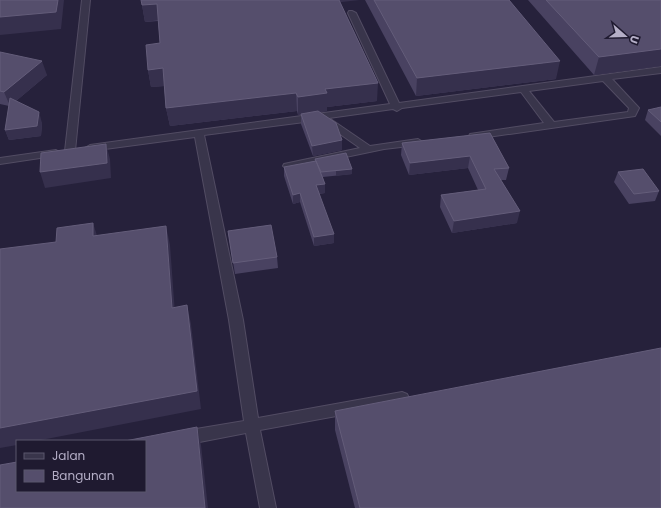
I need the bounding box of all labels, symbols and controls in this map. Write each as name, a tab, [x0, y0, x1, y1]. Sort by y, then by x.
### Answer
north arrow	[605, 16, 645, 56]
text: U	[625, 33, 643, 46]
legend	[16, 440, 146, 492]
text: Jalan	[52, 447, 85, 464]
text: Bangunan	[52, 467, 114, 484]

